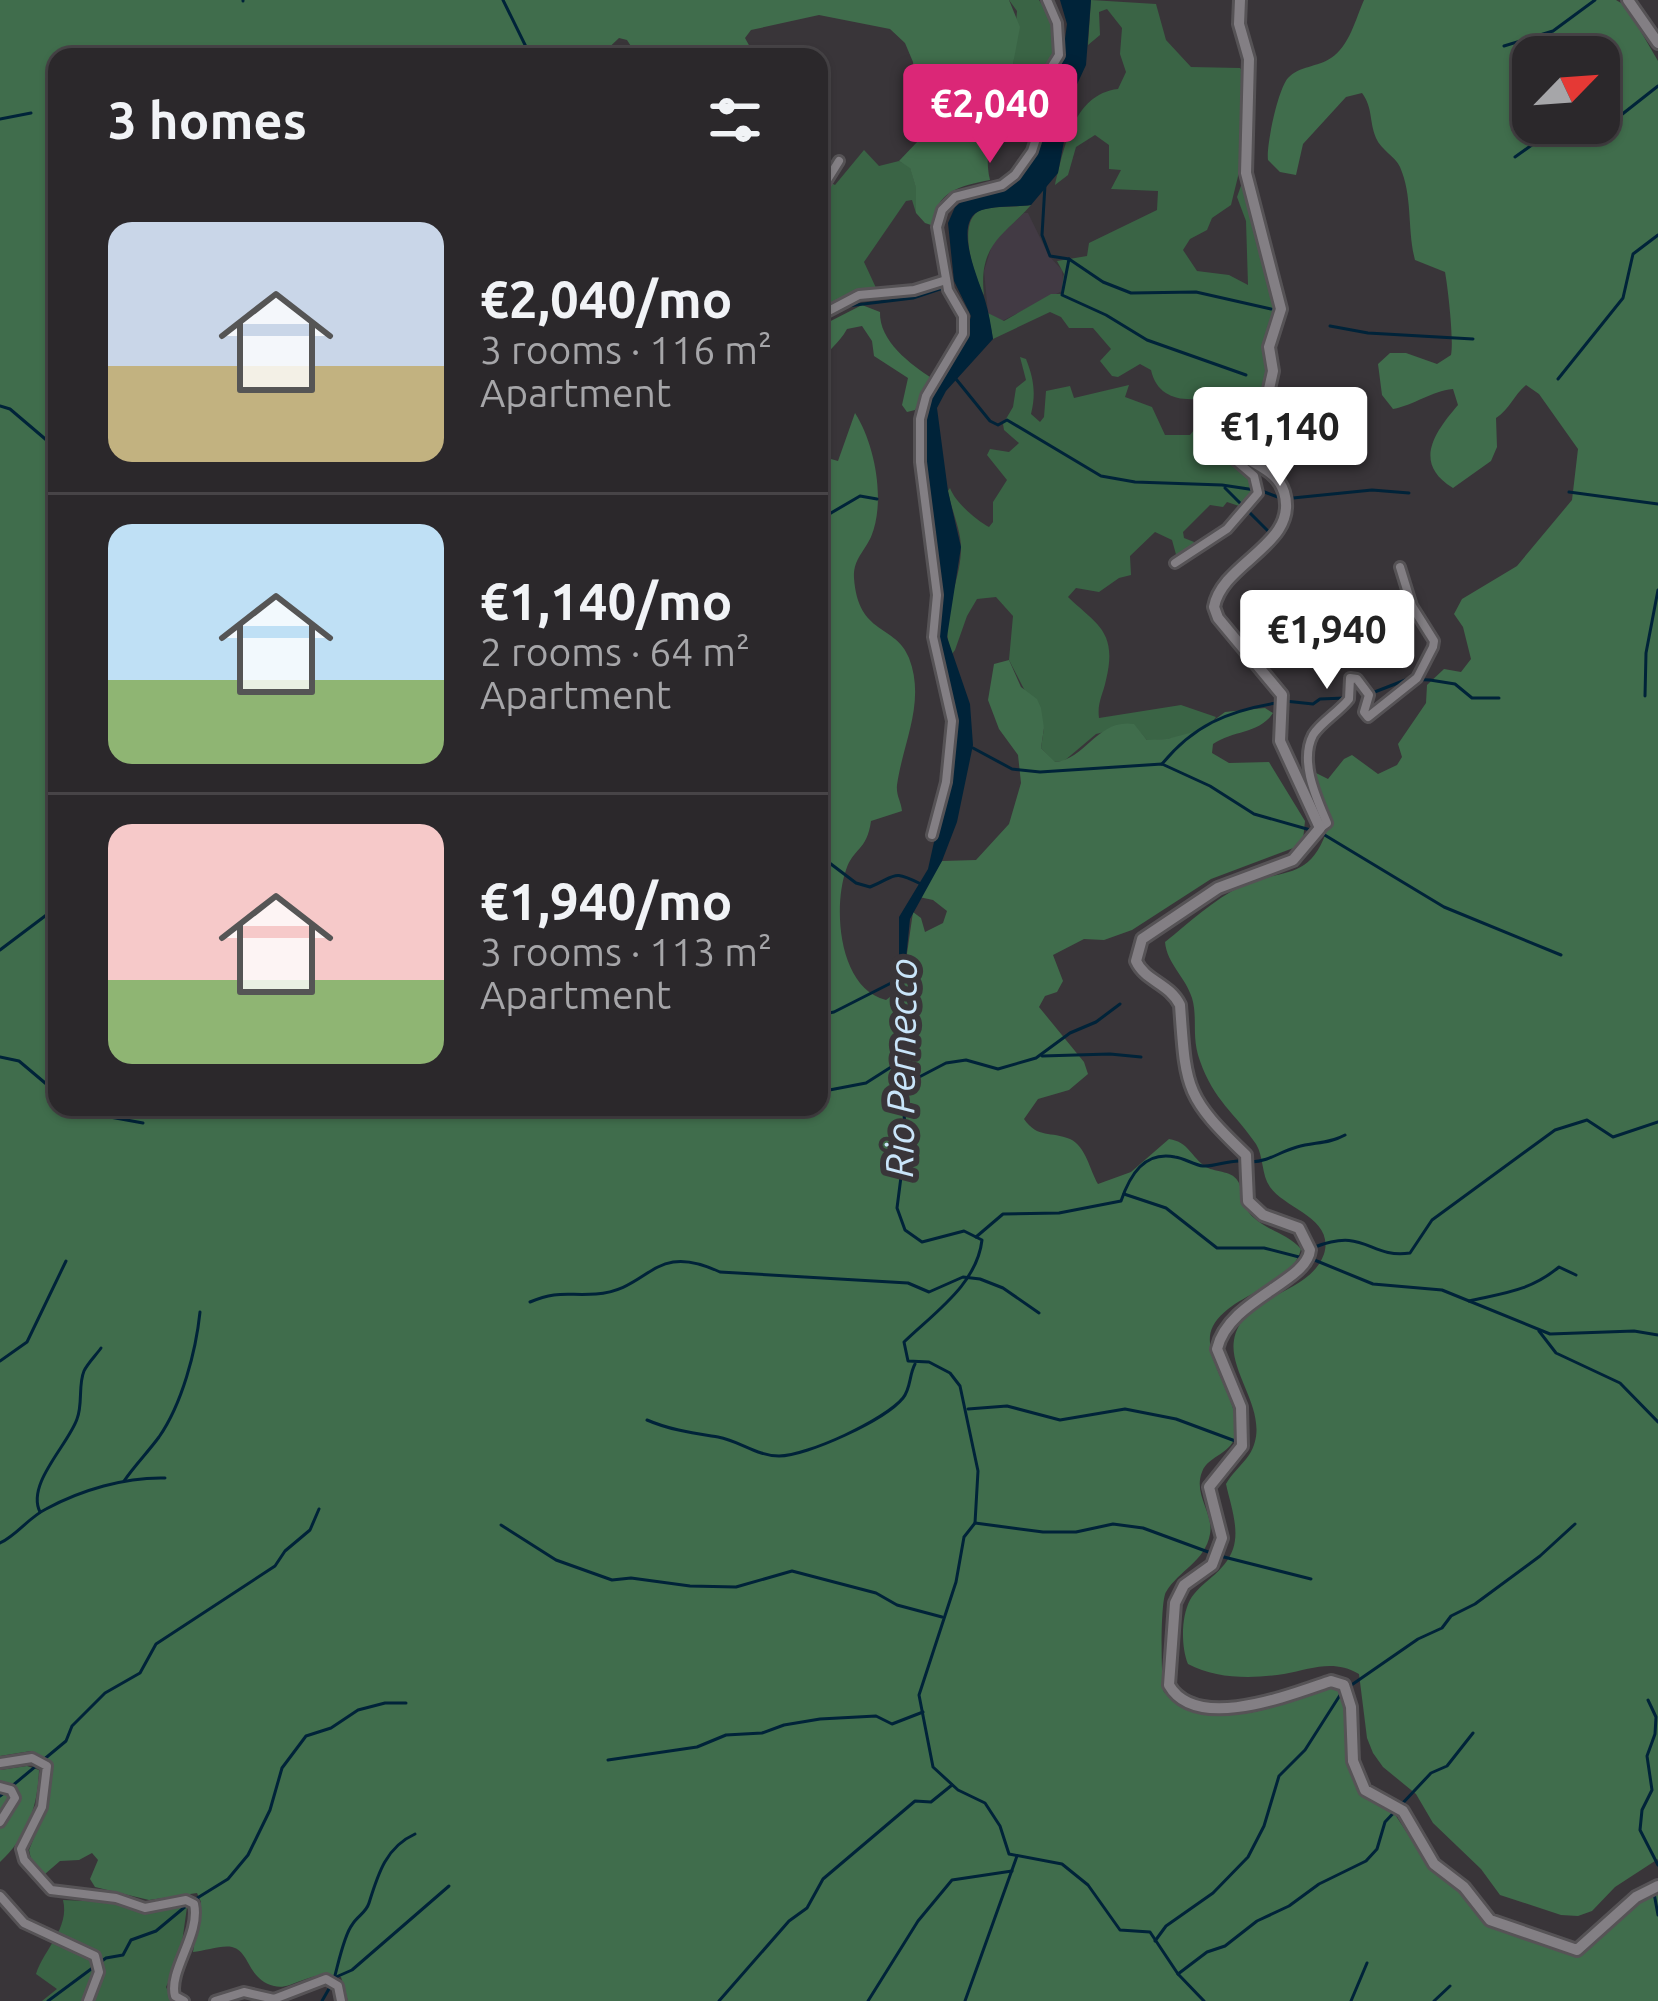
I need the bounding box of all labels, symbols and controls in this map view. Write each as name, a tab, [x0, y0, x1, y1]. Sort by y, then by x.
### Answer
north arrow	[1512, 36, 1620, 144]
map controls	[1512, 36, 1620, 144]
pin: €2,040	[892, 64, 1088, 166]
text: €2,040	[930, 81, 1050, 124]
icon: filters	[702, 87, 768, 153]
text: 3 homes	[108, 91, 307, 149]
icon: home	[204, 270, 348, 414]
text: €2,040/mo	[480, 270, 732, 328]
text: 3 rooms · 116 m²	[480, 328, 772, 371]
text: Apartment	[480, 371, 671, 414]
pin: €1,140	[1182, 387, 1378, 489]
text: €1,140	[1220, 404, 1340, 447]
icon: home	[204, 572, 348, 716]
text: €1,140/mo	[480, 572, 732, 630]
pin: €1,940	[1229, 590, 1425, 692]
text: €1,940	[1267, 607, 1387, 650]
text: 2 rooms · 64 m²	[480, 630, 750, 673]
text: Apartment	[480, 673, 671, 716]
icon: home	[204, 872, 348, 1016]
text: €1,940/mo	[480, 872, 732, 930]
text: 3 rooms · 113 m²	[480, 930, 772, 973]
water label: Rio Pernecco	[877, 958, 924, 1178]
text: Apartment	[480, 973, 671, 1016]

